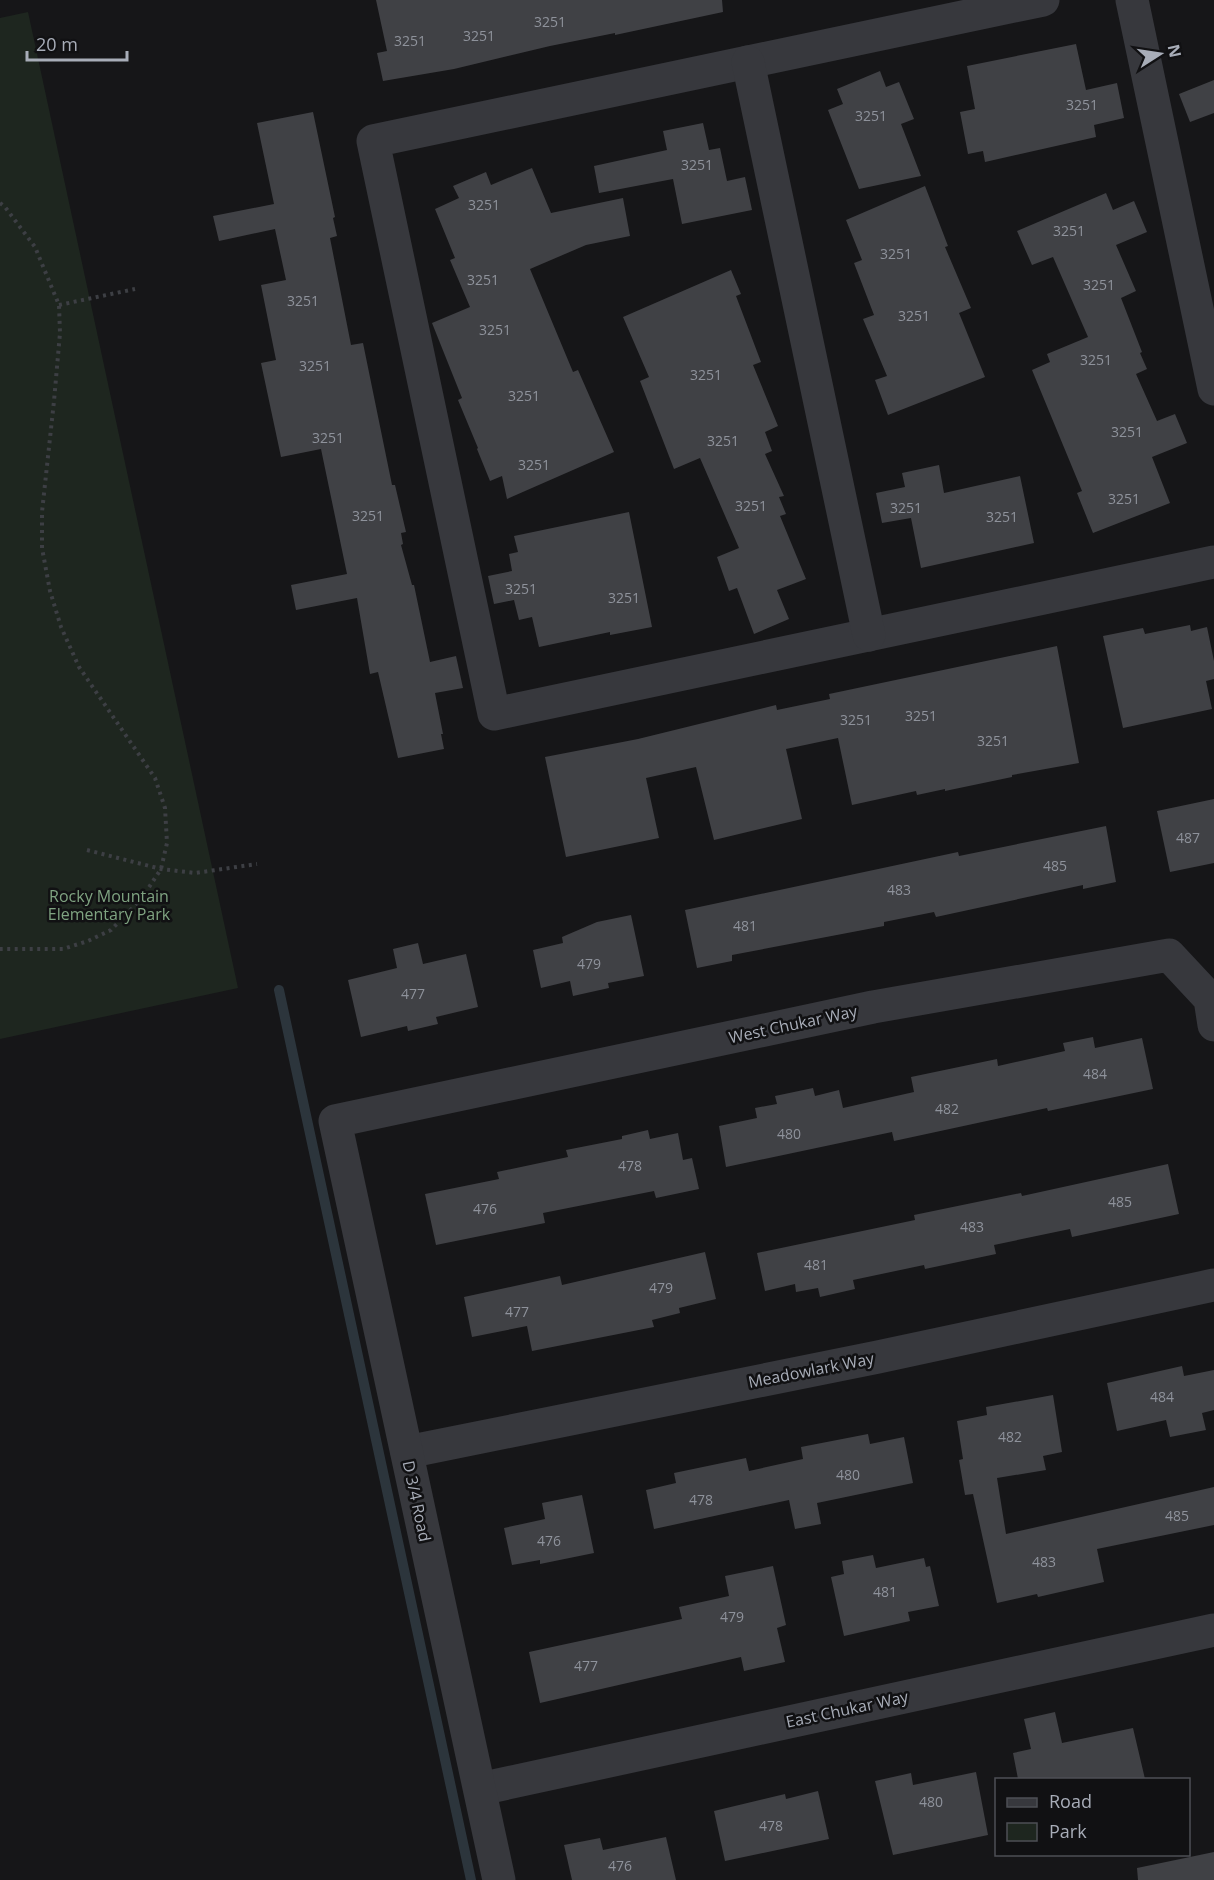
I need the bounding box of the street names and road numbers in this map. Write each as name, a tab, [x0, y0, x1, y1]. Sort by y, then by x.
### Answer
street label: West Chukar Way	[727, 999, 860, 1048]
street label: Meadowlark Way	[746, 1347, 877, 1393]
street label: D 3/4 Road	[398, 1458, 436, 1544]
street label: East Chukar Way	[784, 1685, 911, 1733]

